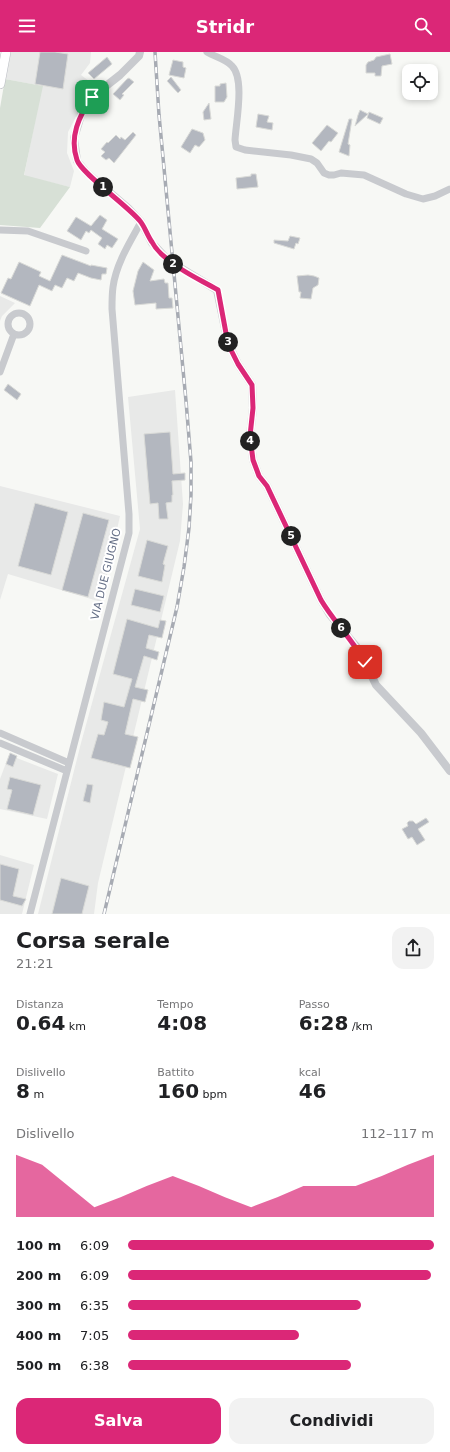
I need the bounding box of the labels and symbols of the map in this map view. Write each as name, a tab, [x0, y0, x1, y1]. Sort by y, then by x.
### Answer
pin	[75, 80, 109, 114]
pin: 1	[93, 177, 113, 197]
pin: 2	[163, 254, 183, 274]
pin: 3	[218, 332, 238, 352]
pin: 4	[240, 431, 260, 451]
pin: 5	[281, 526, 301, 546]
street label: VIA DUE GIUGNO	[88, 527, 124, 621]
pin: 6	[331, 618, 351, 638]
pin	[348, 645, 382, 679]

